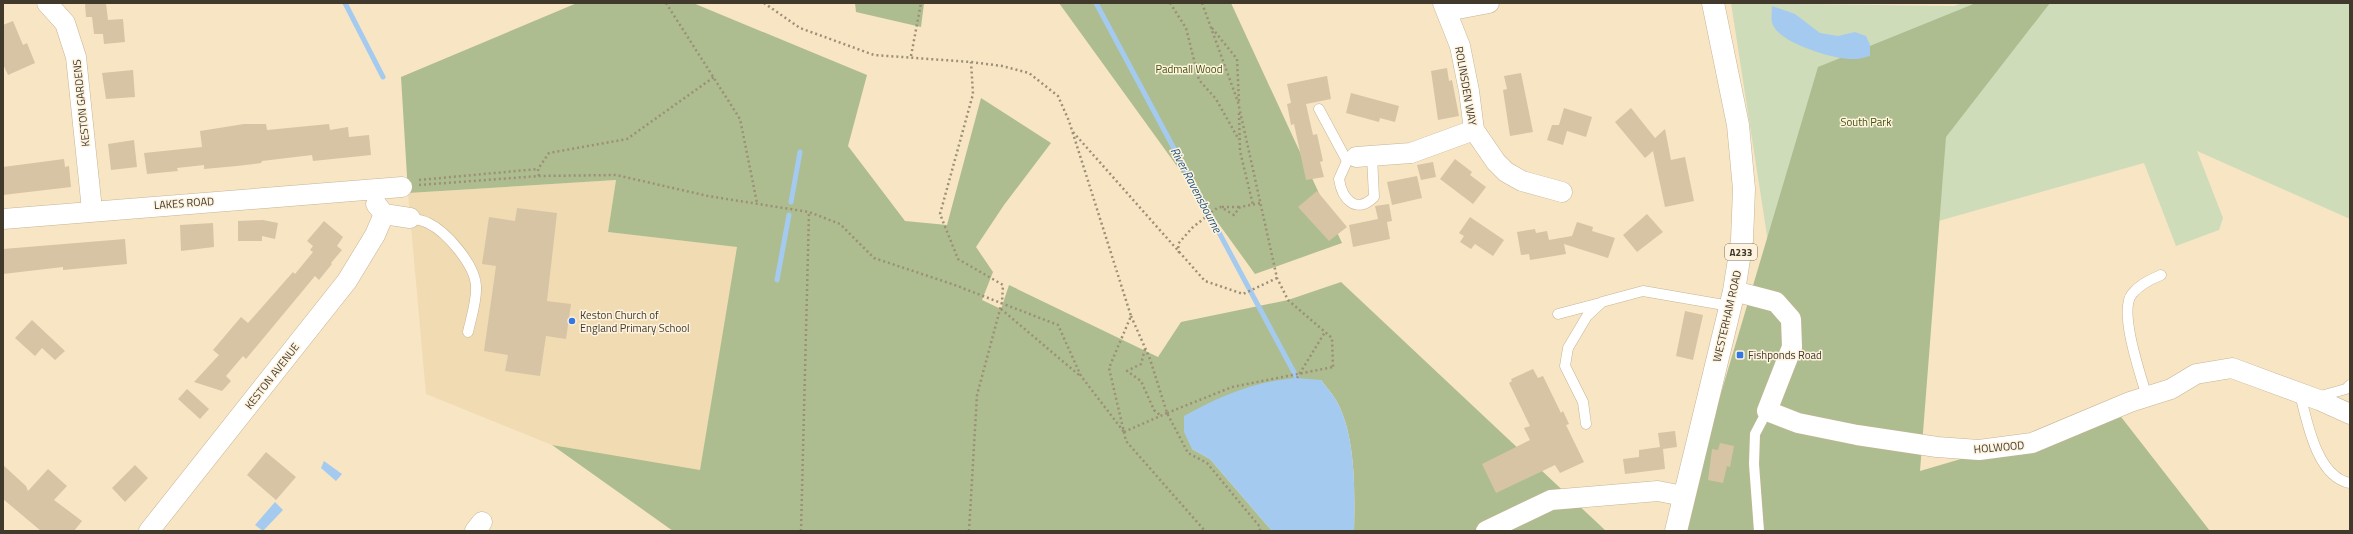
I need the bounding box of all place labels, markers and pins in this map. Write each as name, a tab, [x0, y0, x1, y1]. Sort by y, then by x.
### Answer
place label: Keston Church of England Primary School	[580, 307, 690, 336]
marker: Keston Church of England Primary School	[567, 316, 577, 326]
place label: Fishponds Road	[1748, 347, 1822, 363]
marker: Fishponds Road	[1735, 350, 1745, 360]

